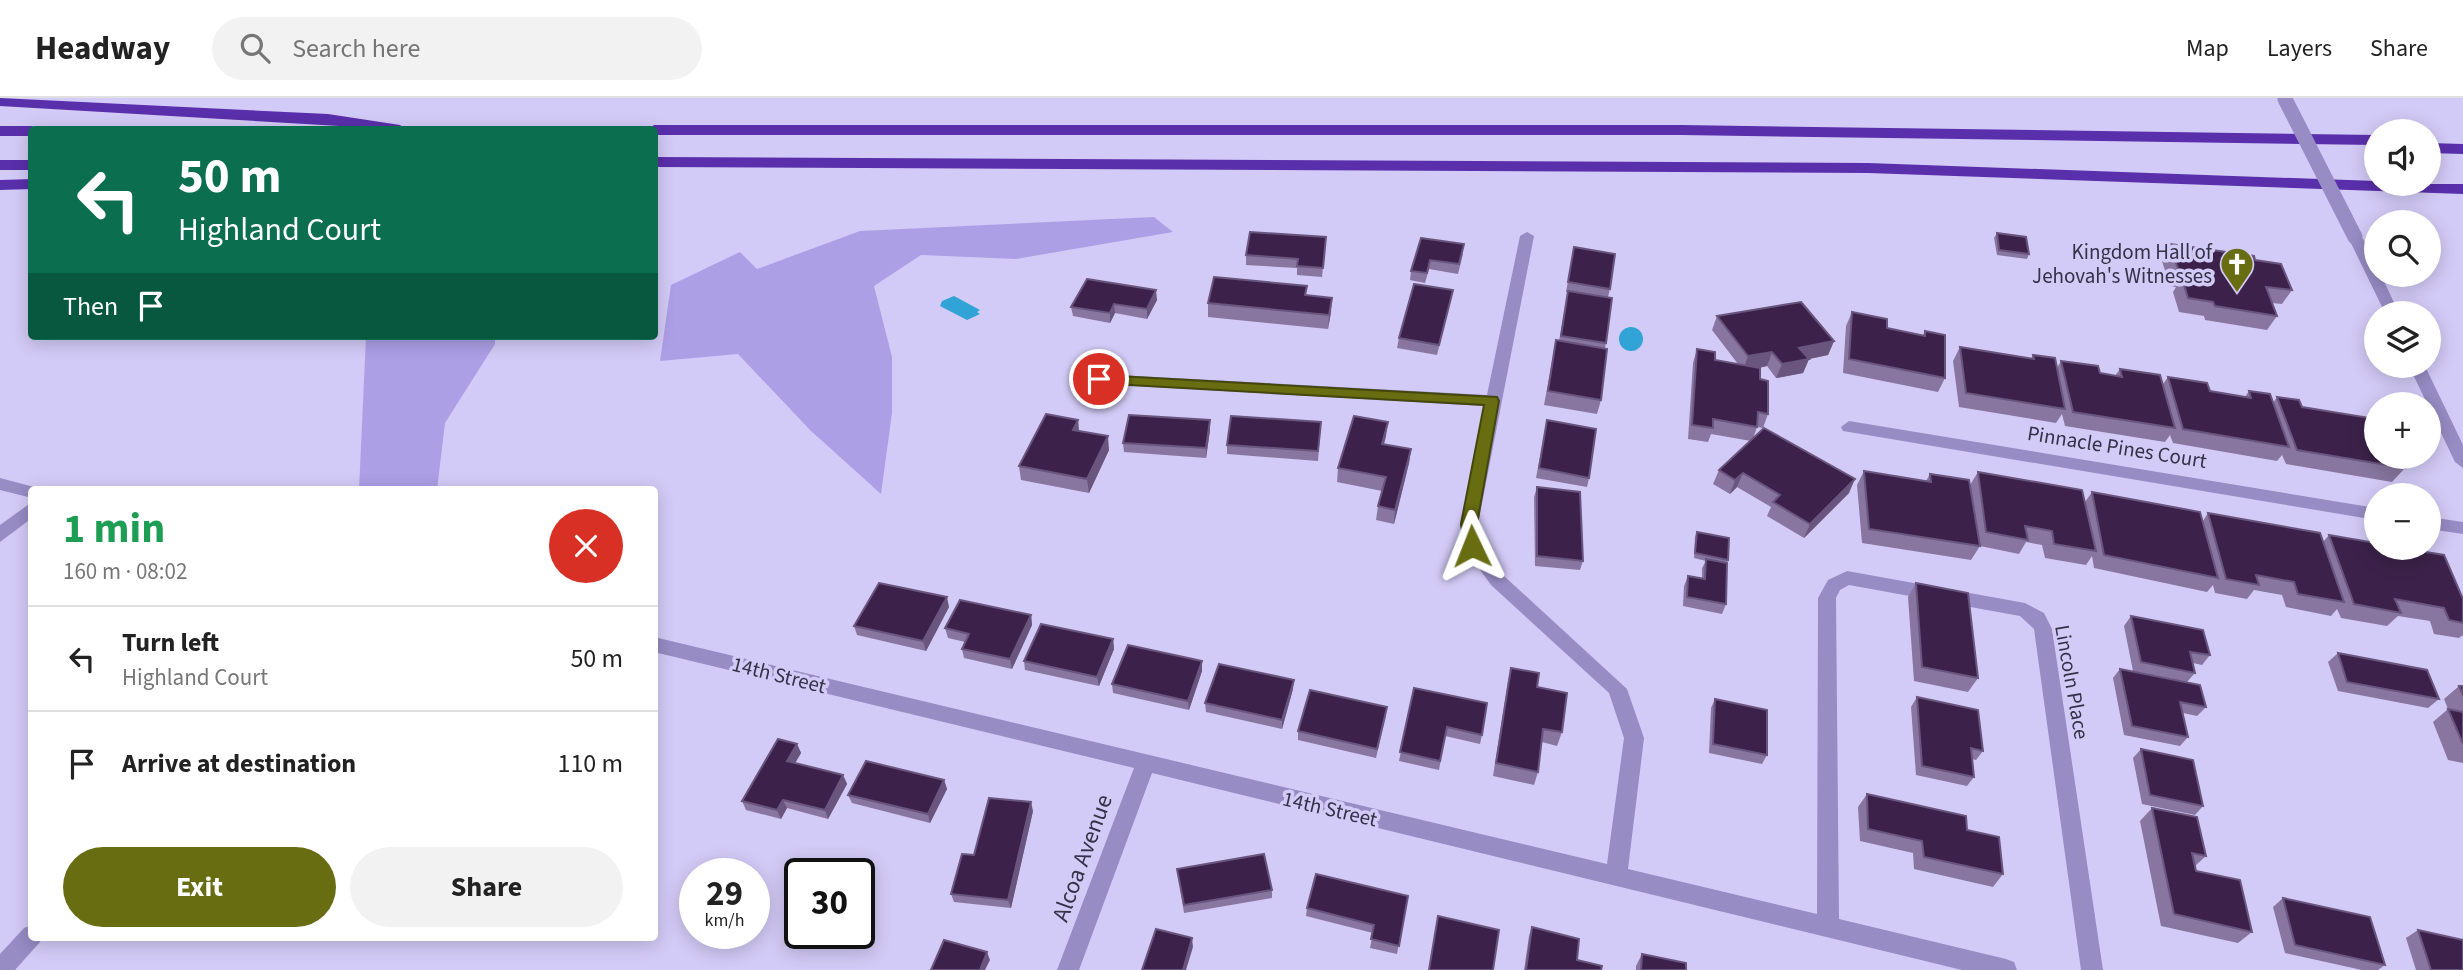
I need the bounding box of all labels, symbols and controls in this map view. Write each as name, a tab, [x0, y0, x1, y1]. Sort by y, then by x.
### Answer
search box	[212, 17, 702, 80]
text: Headway	[35, 25, 170, 72]
icon: search	[236, 29, 274, 67]
text: Search here	[292, 30, 420, 67]
text: Map	[2186, 31, 2229, 66]
text: Layers	[2267, 31, 2332, 66]
text: Share	[2370, 31, 2428, 66]
map controls	[2364, 119, 2441, 560]
button: sound	[2364, 119, 2441, 196]
text: 50 m	[178, 142, 282, 212]
icon: left	[63, 154, 154, 245]
text: Highland Court	[178, 207, 381, 253]
button: search	[2364, 210, 2441, 287]
place label: Kingdom Hall of Jehovah's Witnesses	[2032, 237, 2213, 291]
church icon: Kingdom Hall of Jehovah's Witnesses	[2218, 245, 2256, 294]
icon: arrive	[132, 287, 170, 325]
text: Then	[63, 288, 118, 325]
button: layers	[2364, 301, 2441, 378]
pin	[1069, 349, 1129, 409]
icon: arrive	[1080, 360, 1118, 398]
button: +	[2364, 392, 2441, 469]
street label: Pinnacle Pines Court	[2025, 418, 2209, 476]
button: −	[2364, 483, 2441, 560]
text: 1 min	[63, 499, 165, 559]
button: close	[549, 509, 623, 583]
position arrow	[1435, 509, 1509, 583]
text: 160 m · 08:02	[63, 555, 187, 588]
street label: Lincoln Place	[2047, 622, 2097, 742]
text: Turn left	[122, 624, 219, 661]
icon: left	[63, 640, 101, 678]
text: 50 m	[570, 640, 623, 677]
street label: 14th Street	[729, 649, 829, 701]
text: Highland Court	[122, 661, 268, 694]
icon: arrive	[63, 745, 101, 783]
text: Arrive at destination	[122, 745, 356, 782]
text: 110 m	[557, 745, 623, 782]
street label: 14th Street	[1280, 784, 1380, 834]
street label: Alcoa Avenue	[1043, 790, 1122, 927]
button: Exit	[63, 847, 336, 927]
button: Share	[350, 847, 623, 927]
speed limit sign: 30	[784, 858, 875, 949]
text: 29	[706, 869, 743, 919]
text: km/h	[705, 908, 744, 933]

